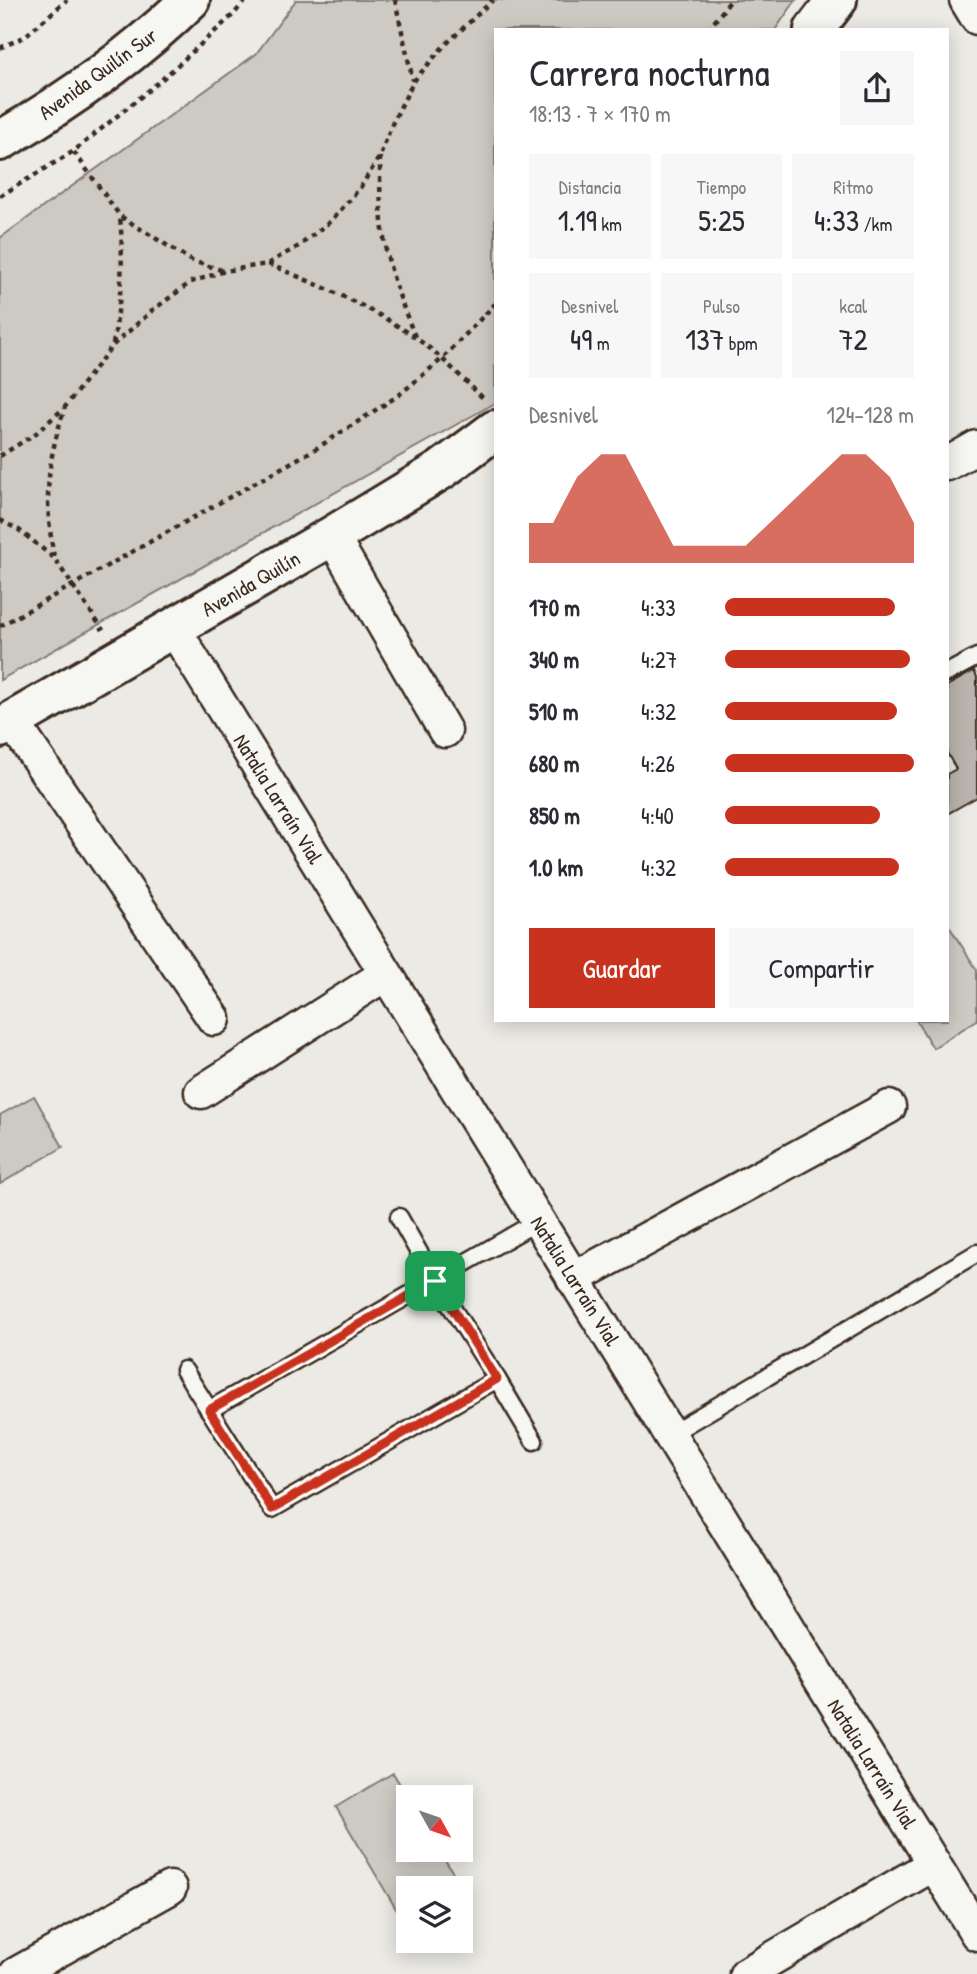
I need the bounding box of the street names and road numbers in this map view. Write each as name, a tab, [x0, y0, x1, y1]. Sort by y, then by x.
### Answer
street label: Avenida Quilín Sur	[33, 21, 163, 126]
street label: Avenida Quilín	[196, 544, 305, 623]
street label: Natalia Larraín Vial	[227, 728, 330, 870]
street label: Natalia Larraín Vial	[524, 1210, 627, 1352]
street label: Natalia Larraín Vial	[821, 1693, 924, 1835]

